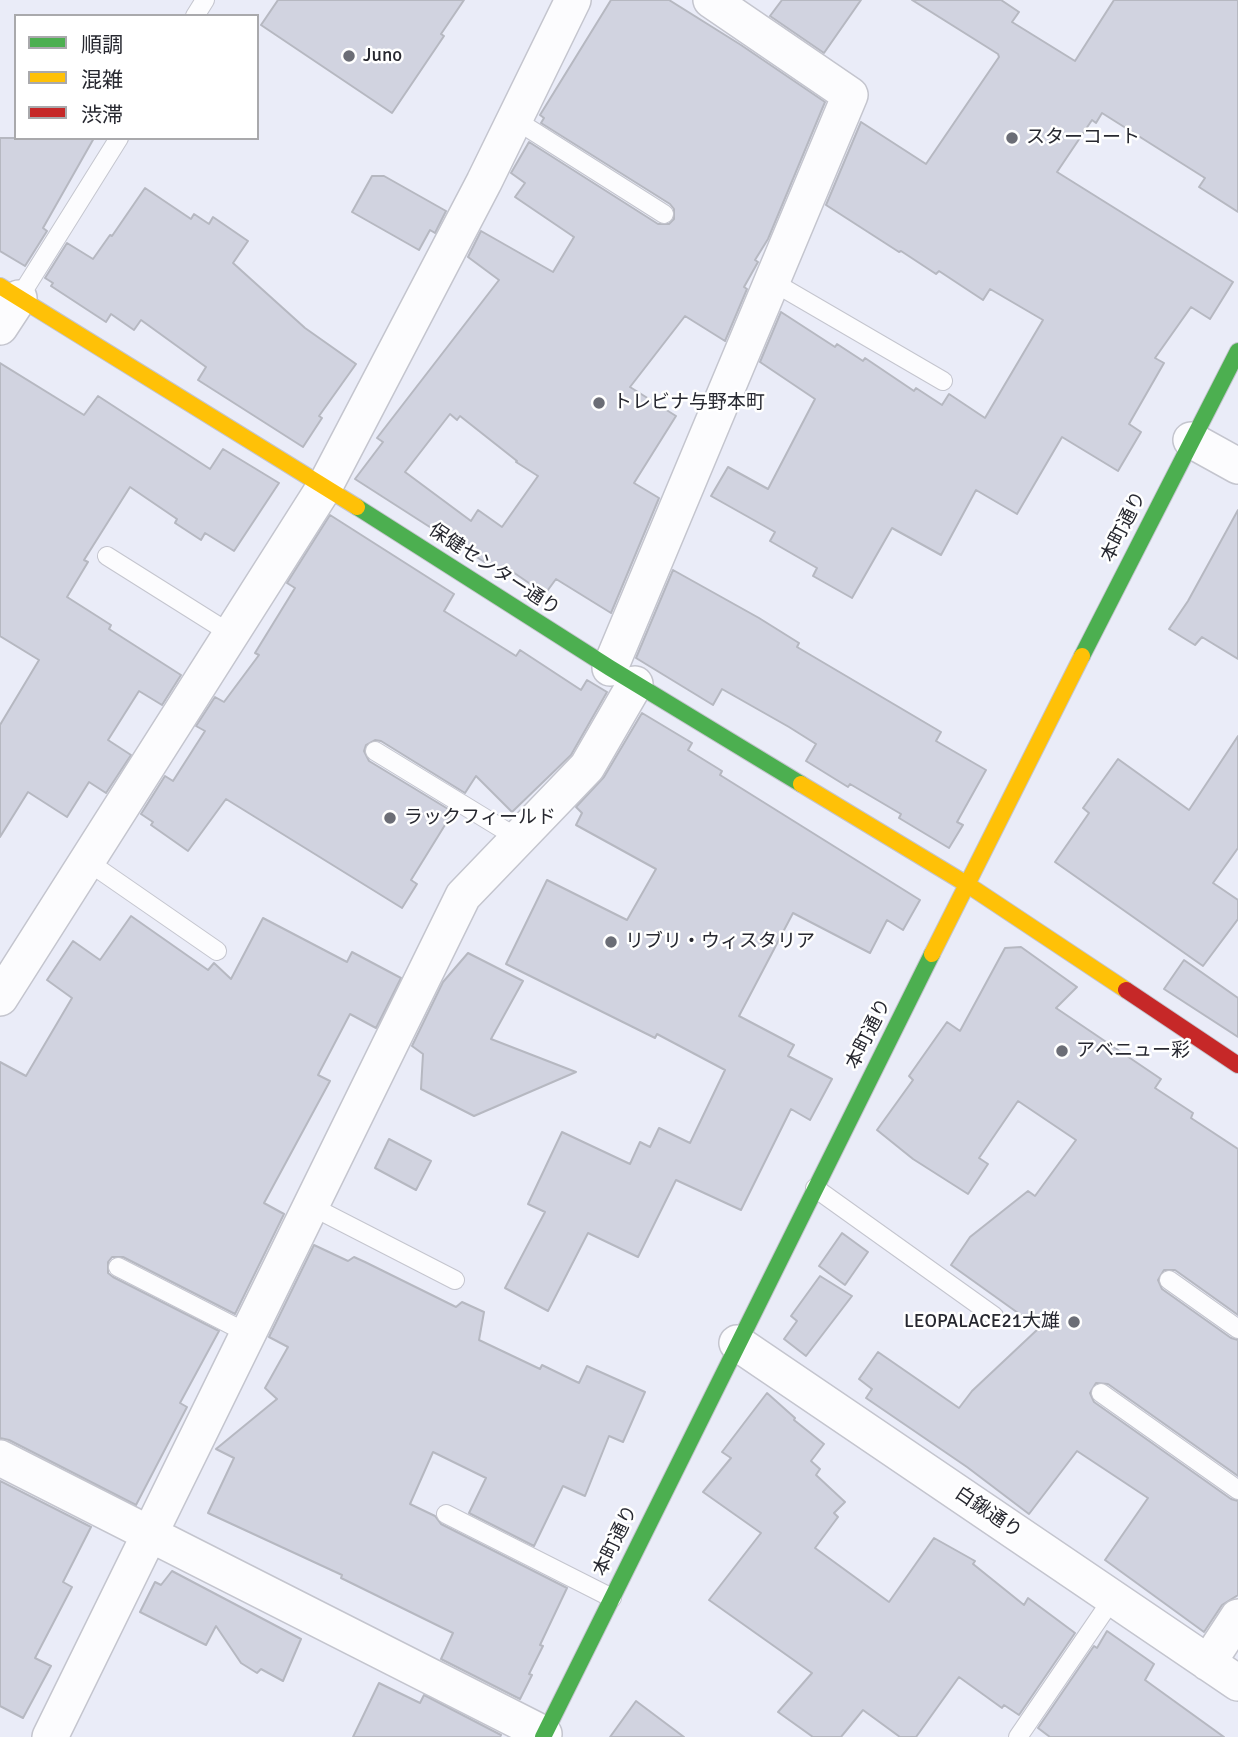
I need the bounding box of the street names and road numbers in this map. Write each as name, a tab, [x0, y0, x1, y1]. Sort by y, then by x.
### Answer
street label: 本町通り	[1097, 488, 1151, 566]
street label: 保健センター通り	[424, 519, 564, 621]
street label: 本町通り	[842, 995, 896, 1073]
street label: 白鍬通り	[950, 1482, 1026, 1544]
street label: 本町通り	[589, 1502, 643, 1580]

